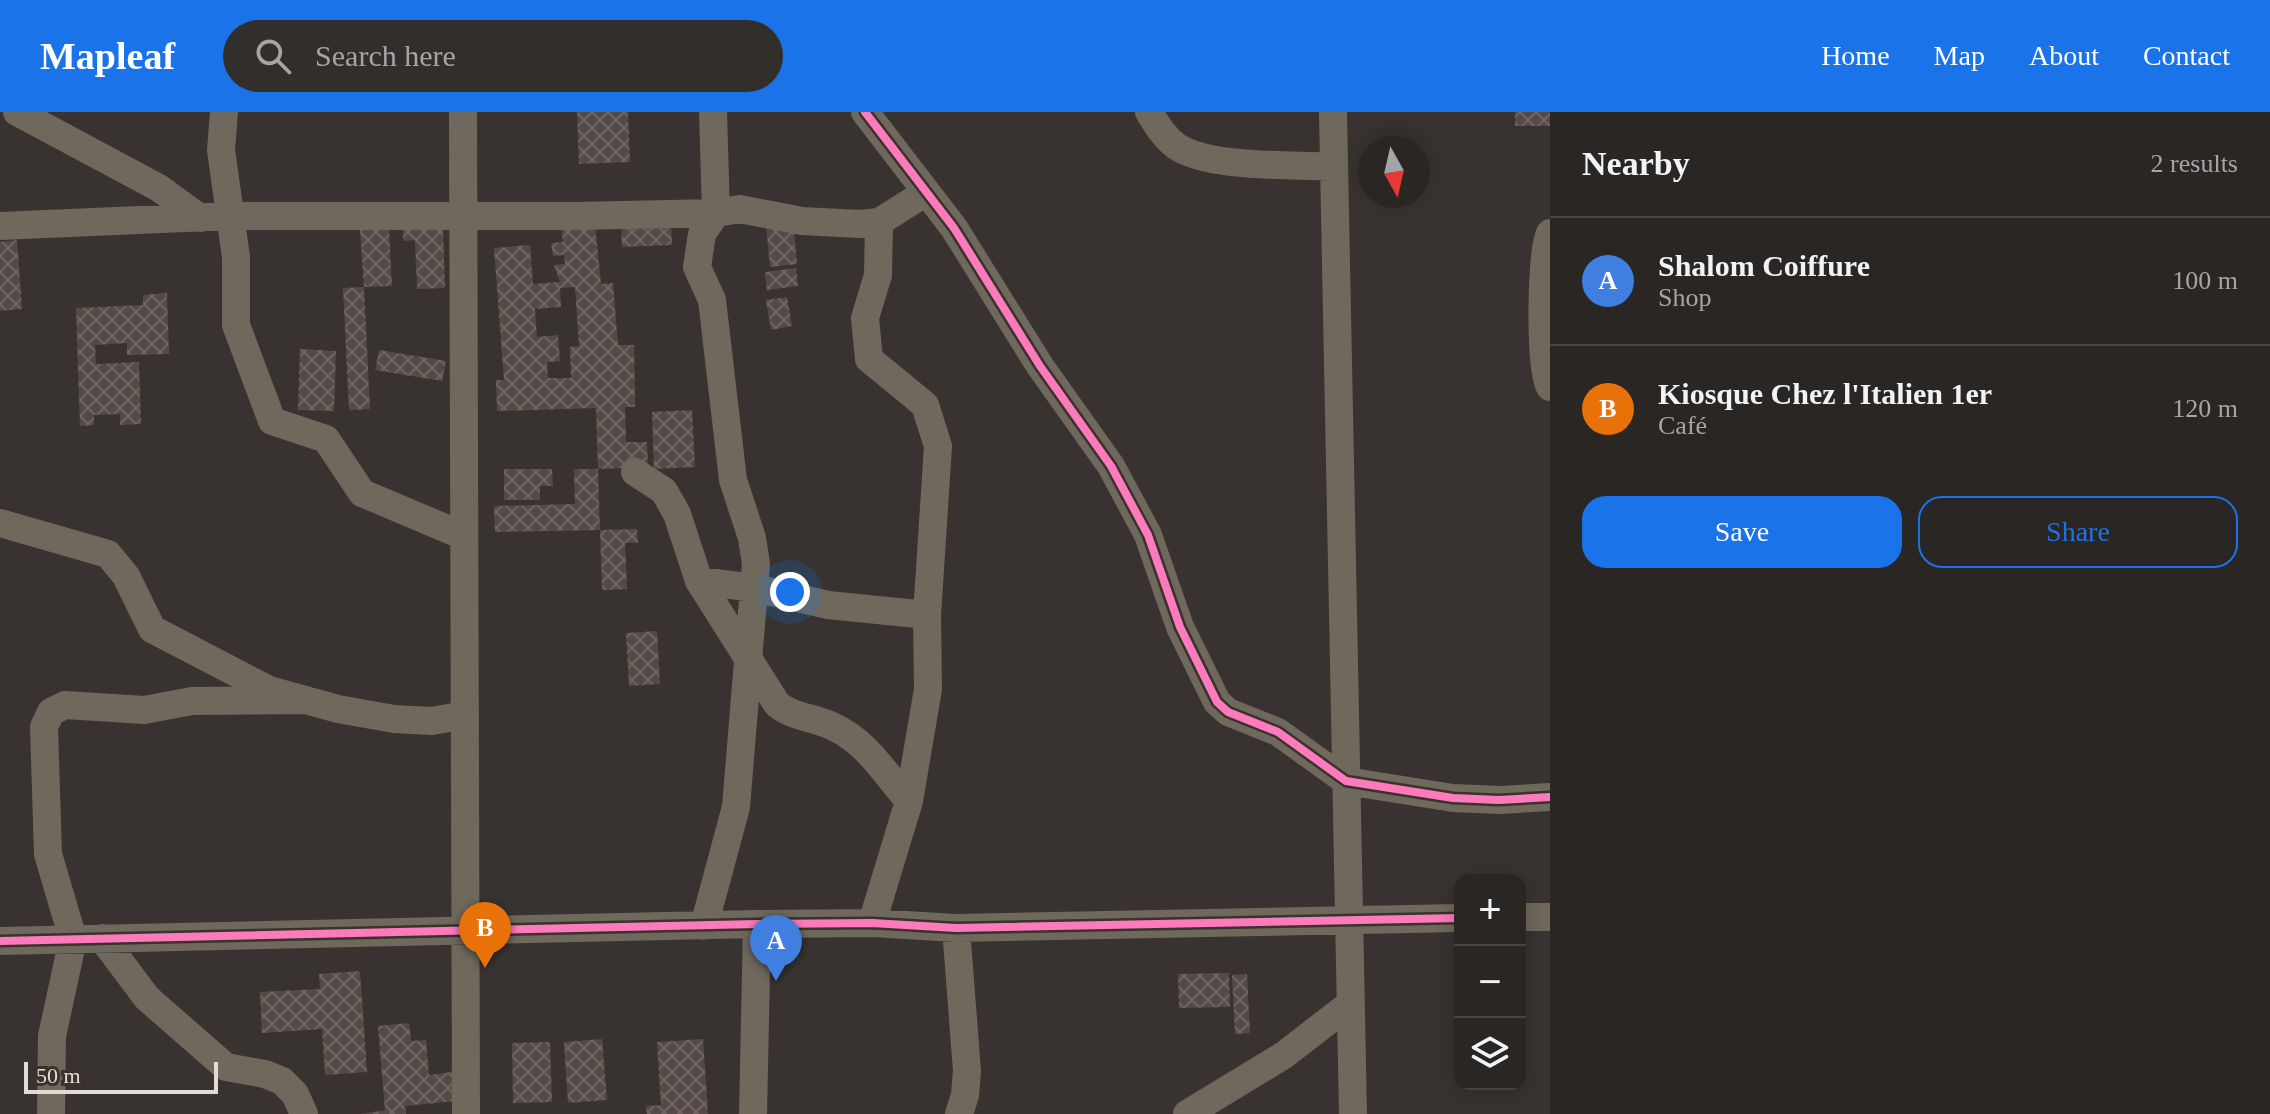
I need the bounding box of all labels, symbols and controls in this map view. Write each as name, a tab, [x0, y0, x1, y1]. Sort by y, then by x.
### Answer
search box	[223, 20, 783, 92]
icon: search	[251, 34, 295, 78]
text: Mapleaf	[40, 35, 175, 77]
text: Search here	[315, 39, 456, 72]
text: Home	[1821, 40, 1890, 71]
text: Map	[1934, 40, 1985, 71]
text: About	[2029, 40, 2099, 71]
text: Contact	[2143, 40, 2230, 71]
north arrow	[1358, 136, 1430, 208]
text: Nearby	[1582, 145, 1690, 182]
text: 2 results	[2151, 149, 2238, 178]
text: Shalom Coiffure	[1658, 249, 1870, 282]
text: A	[1599, 266, 1617, 295]
text: 100 m	[2172, 266, 2238, 295]
text: Shop	[1658, 283, 1711, 312]
text: Kiosque Chez l'Italien 1er	[1658, 377, 1992, 410]
text: B	[1599, 394, 1617, 423]
text: 120 m	[2172, 394, 2238, 423]
text: Café	[1658, 411, 1707, 440]
button: Save	[1582, 496, 1902, 568]
button: Share	[1918, 496, 2238, 568]
your location	[770, 572, 810, 612]
map controls	[1454, 874, 1526, 1090]
button: +	[1454, 874, 1526, 946]
pin: B	[459, 902, 511, 968]
pin: A	[750, 915, 802, 981]
button: −	[1454, 946, 1526, 1018]
button: layers	[1454, 1018, 1526, 1090]
scale bar	[24, 1058, 218, 1094]
text: 50 m	[36, 1063, 81, 1088]

